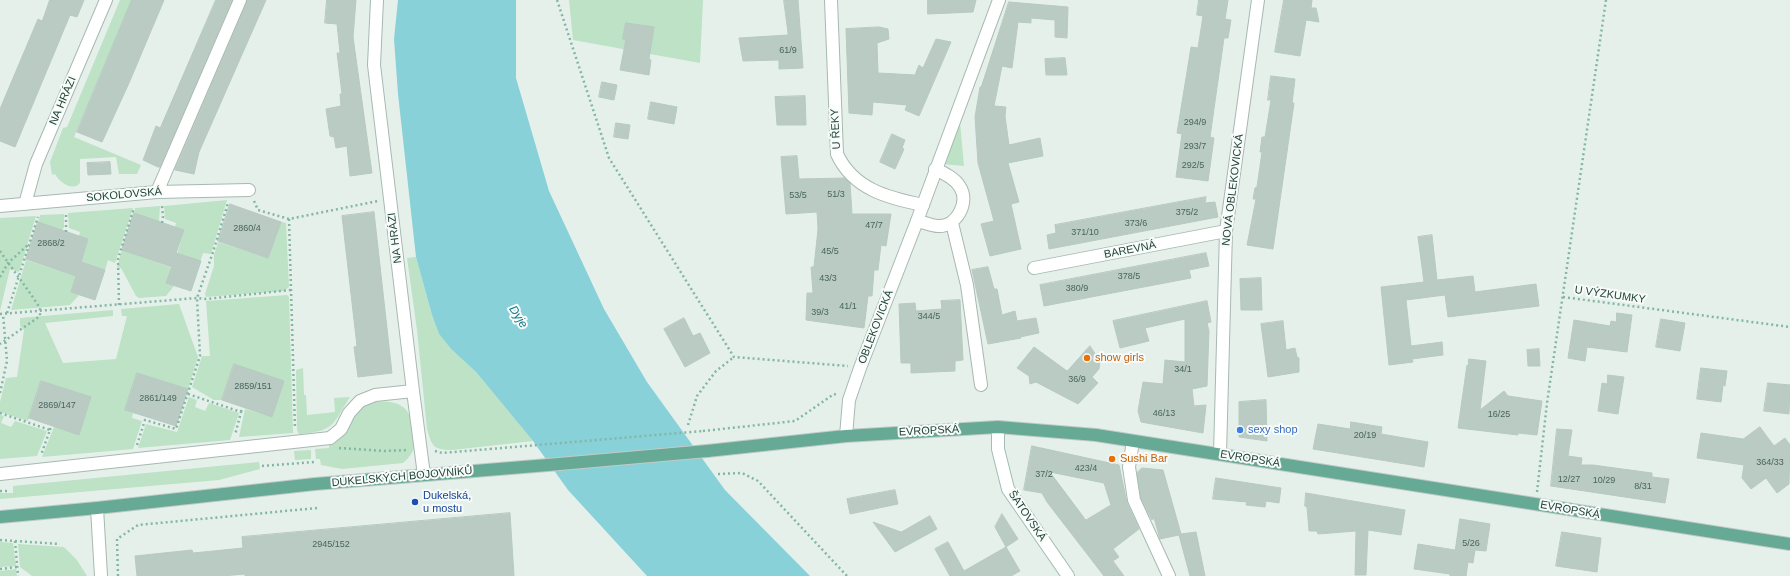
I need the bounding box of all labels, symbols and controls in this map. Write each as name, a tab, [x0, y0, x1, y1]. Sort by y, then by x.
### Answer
house number: 61/9	[779, 46, 797, 56]
street label: NA HRÁZI	[47, 75, 79, 127]
street label: U ŘEKY	[828, 108, 844, 150]
house number: 294/9	[1184, 118, 1206, 128]
street label: NOVÁ OBLEKOVICKÁ	[1220, 133, 1246, 247]
house number: 293/7	[1184, 142, 1206, 152]
house number: 292/5	[1182, 161, 1204, 171]
street label: SOKOLOVSKÁ	[86, 185, 162, 205]
house number: 51/3	[827, 190, 845, 200]
house number: 53/5	[789, 191, 807, 201]
house number: 375/2	[1176, 208, 1198, 218]
street label: NA HRÁZI	[385, 212, 405, 264]
house number: 373/6	[1125, 219, 1147, 229]
house number: 47/7	[865, 221, 883, 231]
house number: 2860/4	[233, 224, 261, 234]
house number: 371/10	[1071, 228, 1099, 238]
house number: 2868/2	[37, 239, 65, 249]
street label: BAREVNÁ	[1103, 239, 1157, 261]
house number: 45/5	[821, 247, 839, 257]
house number: 378/5	[1118, 272, 1140, 282]
house number: 43/3	[819, 274, 837, 284]
street label: U VÝZKUMKY	[1574, 283, 1646, 307]
house number: 380/9	[1066, 284, 1088, 294]
street label: OBLEKOVICKÁ	[856, 288, 896, 366]
house number: 41/1	[839, 302, 857, 312]
water label: Dyje	[505, 303, 531, 331]
house number: 39/3	[811, 308, 829, 318]
house number: 344/5	[918, 312, 940, 322]
place label: show girls	[1095, 351, 1144, 365]
marker: show girls	[1082, 353, 1092, 363]
house number: 34/1	[1174, 365, 1192, 375]
house number: 36/9	[1068, 375, 1086, 385]
house number: 2859/151	[234, 382, 272, 392]
house number: 2861/149	[139, 394, 177, 404]
house number: 2869/147	[38, 401, 76, 411]
house number: 46/13	[1153, 409, 1175, 419]
house number: 16/25	[1488, 410, 1510, 420]
street label: EVROPSKÁ	[898, 423, 960, 439]
place label: sexy shop	[1248, 423, 1298, 437]
marker: sexy shop	[1235, 425, 1245, 435]
house number: 20/19	[1354, 431, 1376, 441]
street label: EVROPSKÁ	[1219, 448, 1281, 470]
place label: Sushi Bar	[1120, 452, 1168, 466]
marker: Sushi Bar	[1107, 454, 1117, 464]
house number: 364/33	[1756, 458, 1784, 468]
street label: DUKELSKÝCH BOJOVNÍKŮ	[331, 464, 473, 490]
house number: 423/4	[1075, 464, 1097, 474]
house number: 37/2	[1035, 470, 1053, 480]
house number: 12/27	[1558, 475, 1580, 485]
house number: 10/29	[1593, 476, 1615, 486]
house number: 8/31	[1634, 482, 1652, 492]
street label: ŠATOVSKÁ	[1005, 488, 1049, 544]
place label: Dukelská, u mostu	[423, 489, 471, 515]
marker: Dukelská, u mostu	[410, 497, 420, 507]
street label: EVROPSKÁ	[1539, 498, 1601, 522]
house number: 5/26	[1462, 539, 1480, 549]
house number: 2945/152	[312, 540, 350, 550]

